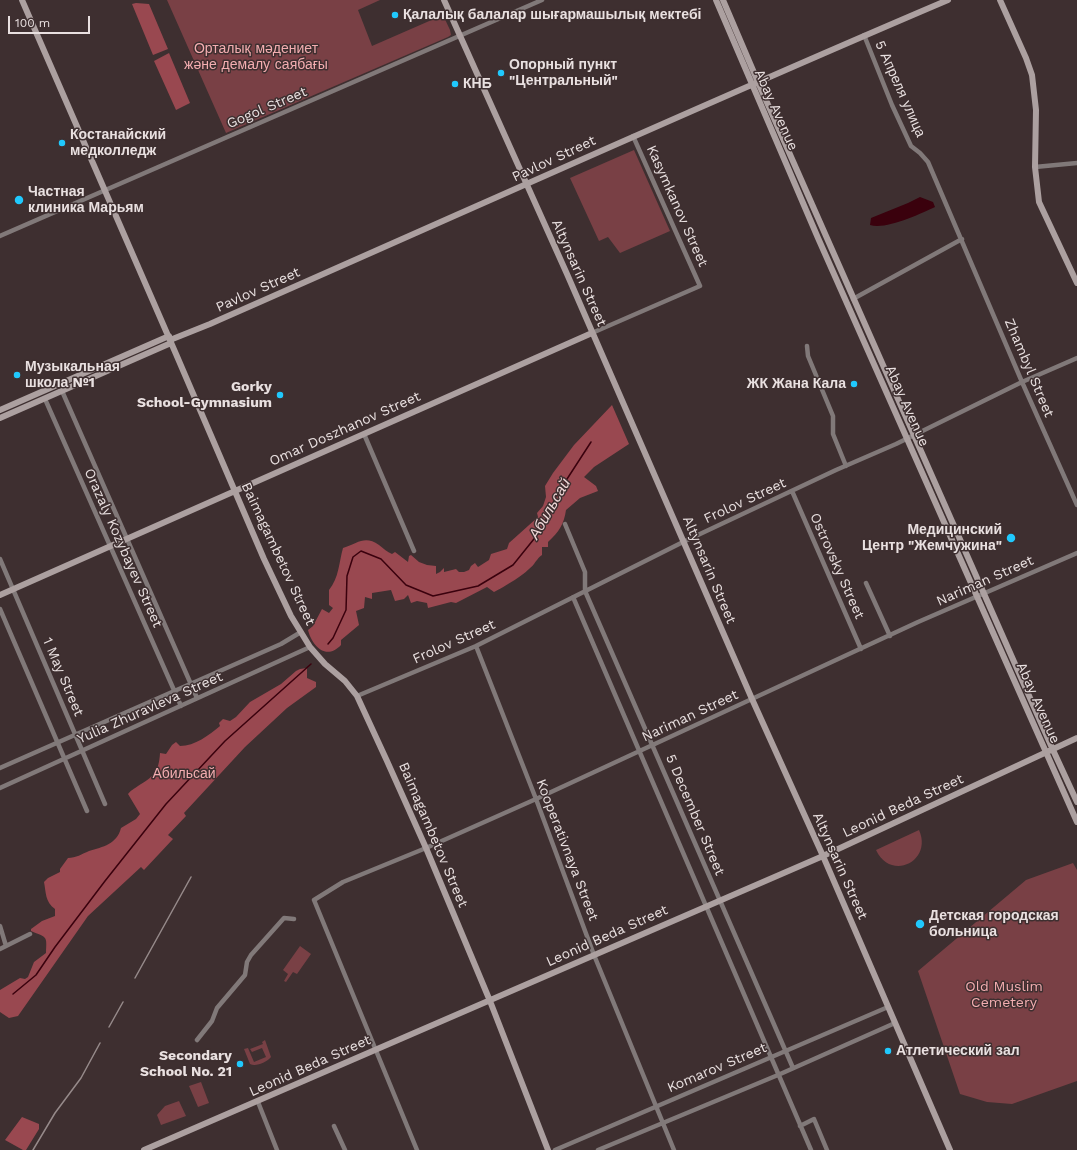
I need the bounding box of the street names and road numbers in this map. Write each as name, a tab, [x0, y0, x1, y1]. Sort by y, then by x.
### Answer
street label: 5 Апреля улица	[871, 38, 929, 140]
street label: Abay Avenue	[751, 67, 801, 153]
street label: Gogol Street	[224, 84, 310, 132]
street label: Pavlov Street	[509, 132, 599, 186]
street label: Kasymkanov Street	[643, 143, 711, 269]
street label: Altynsarin Street	[548, 217, 610, 329]
street label: Pavlov Street	[213, 264, 303, 316]
street label: Zhambyl Street	[1001, 316, 1057, 420]
street label: Abay Avenue	[882, 363, 932, 449]
street label: Omar Doszhanov Street	[267, 388, 423, 470]
street label: Orazaly Kozybayev Street	[80, 466, 166, 630]
street label: Frolov Street	[701, 475, 789, 527]
street label: Baimagambetov Street	[237, 480, 319, 628]
street label: Ostrovsky Street	[806, 510, 868, 622]
street label: Altynsarin Street	[679, 514, 739, 626]
street label: Nariman Street	[934, 552, 1036, 610]
street label: Frolov Street	[410, 616, 498, 668]
street label: 1 May Street	[39, 635, 87, 719]
street label: Abay Avenue	[1013, 660, 1063, 746]
street label: Yulia Zhuravleva Street	[75, 668, 225, 748]
street label: Nariman Street	[639, 686, 741, 746]
street label: 5 December Street	[662, 752, 728, 878]
street label: Baimagambetov Street	[395, 760, 471, 910]
street label: Leonid Beda Street	[840, 771, 966, 841]
street label: Kooperativnaya Street	[532, 777, 602, 923]
street label: Altynsarin Street	[809, 810, 871, 922]
street label: Leonid Beda Street	[544, 902, 670, 970]
street label: Leonid Beda Street	[247, 1032, 373, 1100]
street label: Komarov Street	[665, 1039, 769, 1097]

